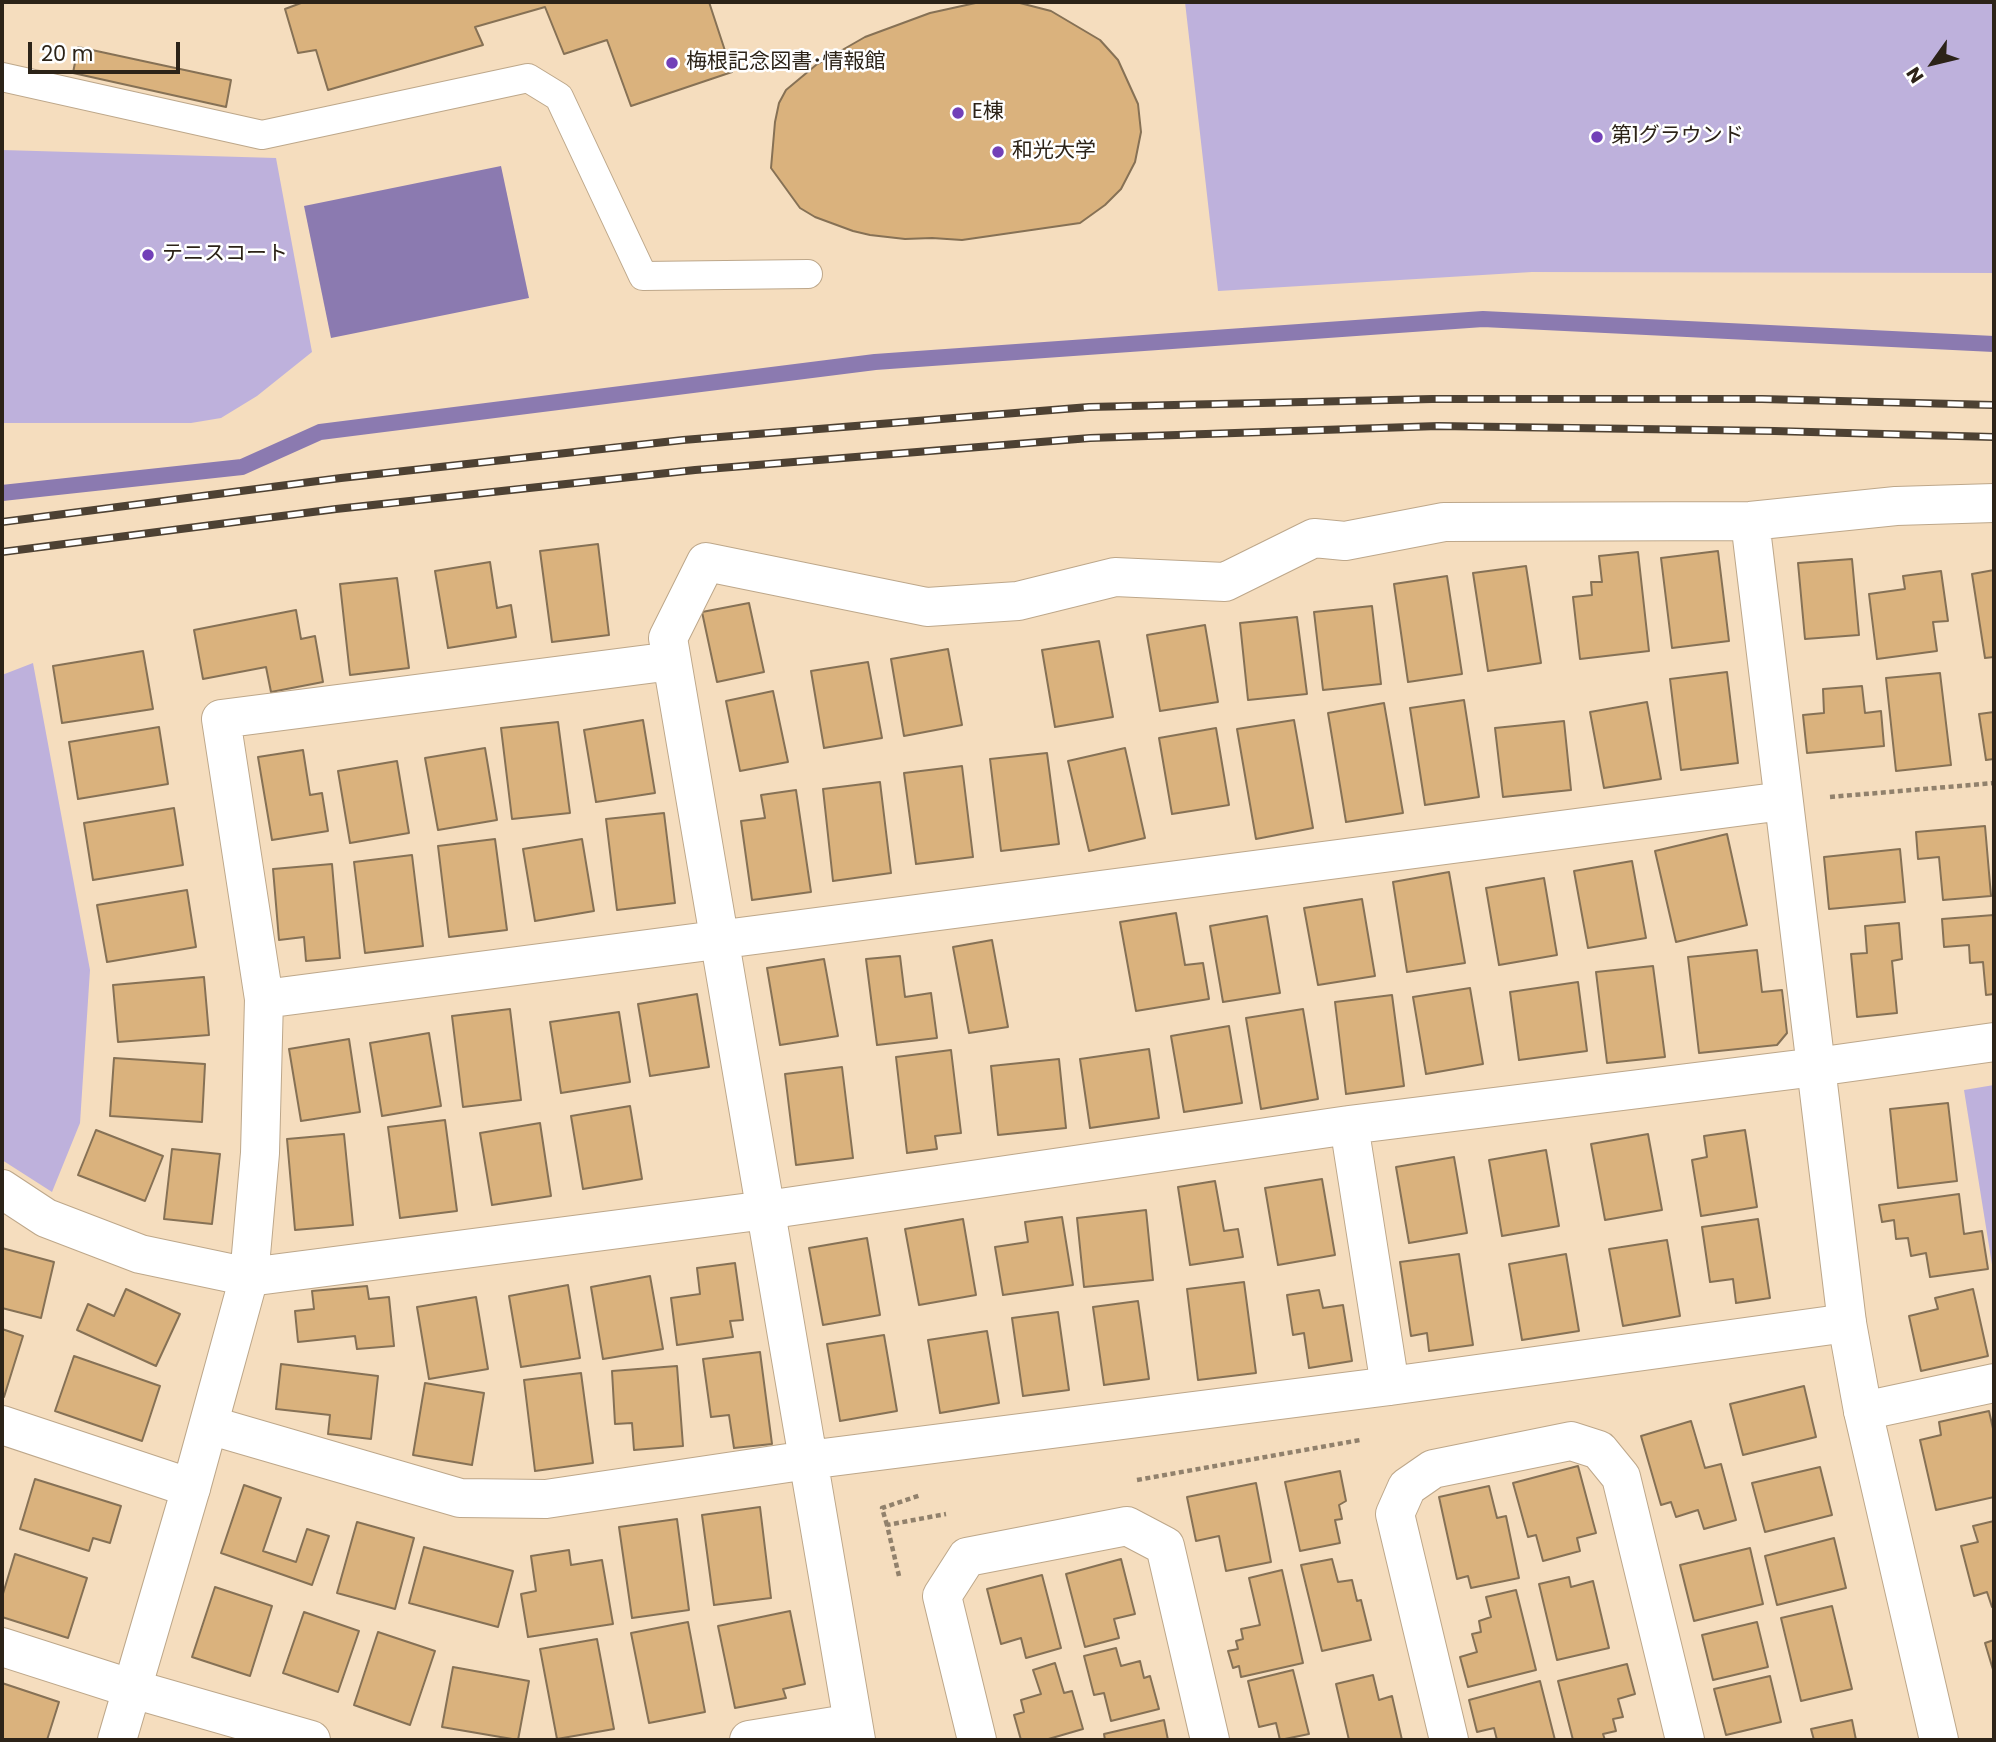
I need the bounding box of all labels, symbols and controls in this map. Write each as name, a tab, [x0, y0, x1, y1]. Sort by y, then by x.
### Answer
scale bar	[32, 28, 184, 72]
north arrow	[1898, 28, 1968, 98]
text: 20 m	[41, 39, 94, 68]
place label: 梅根記念図書･情報館	[686, 50, 885, 76]
marker: 梅根記念図書･情報館	[664, 55, 680, 71]
text: N	[1900, 62, 1930, 89]
place label: E棟	[972, 100, 1004, 126]
marker: E棟	[950, 105, 966, 121]
place label: 第1グラウンド	[1611, 124, 1744, 150]
marker: 第1グラウンド	[1589, 129, 1605, 145]
place label: 和光大学	[1012, 139, 1096, 165]
marker: 和光大学	[990, 144, 1006, 160]
place label: テニスコート	[162, 242, 288, 268]
marker: テニスコート	[140, 247, 156, 263]

